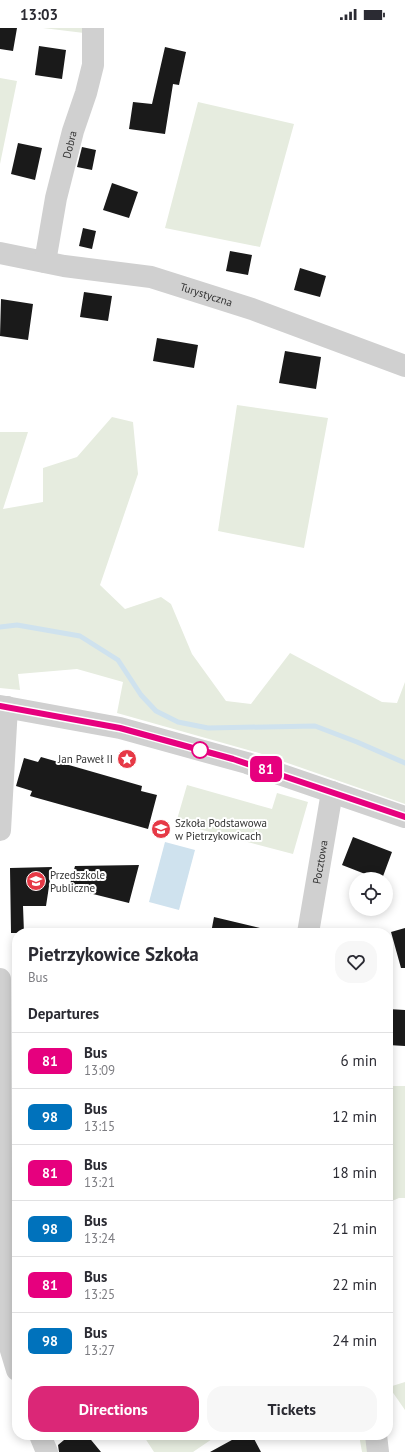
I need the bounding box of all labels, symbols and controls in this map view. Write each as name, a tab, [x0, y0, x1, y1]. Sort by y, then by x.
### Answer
text: 13:03	[20, 5, 58, 24]
street label: Dobra	[59, 129, 80, 160]
street label: Turystyczna	[178, 280, 234, 309]
unlabelled marker	[191, 741, 209, 759]
place icon: Jan Paweł II	[116, 748, 138, 770]
place label: Jan Paweł II	[57, 752, 113, 766]
line badge: 81	[248, 756, 284, 782]
text: 81	[258, 760, 274, 778]
place label: Szkoła Podstawowa w Pietrzykowicach	[175, 816, 267, 843]
school or university icon: Szkoła Podstawowa w Pietrzykowicach	[150, 818, 172, 840]
street label: Pocztowa	[309, 839, 331, 885]
place label: Przedszkole Publiczne	[50, 868, 106, 895]
school or university icon: Przedszkole Publiczne	[25, 870, 47, 892]
map controls	[349, 872, 393, 916]
button: locate	[349, 872, 393, 916]
button: heart	[335, 941, 377, 983]
text: Pietrzykowice Szkoła	[28, 942, 199, 966]
text: Bus	[28, 969, 48, 986]
text: Departures	[28, 1004, 99, 1023]
text: Bus	[84, 1043, 107, 1062]
text: 6 min	[340, 1051, 377, 1070]
text: 81	[42, 1052, 58, 1070]
text: 13:09	[84, 1062, 115, 1079]
text: Bus	[84, 1099, 107, 1118]
text: 12 min	[332, 1107, 377, 1126]
text: 98	[42, 1108, 58, 1126]
text: 13:15	[84, 1118, 115, 1135]
text: Bus	[84, 1155, 107, 1174]
text: 18 min	[332, 1163, 377, 1182]
text: 81	[42, 1164, 58, 1182]
text: 13:21	[84, 1174, 115, 1191]
text: Bus	[84, 1211, 107, 1230]
text: 21 min	[332, 1219, 377, 1238]
text: 98	[42, 1220, 58, 1238]
text: 13:24	[84, 1230, 115, 1247]
text: Bus	[84, 1267, 107, 1286]
text: 22 min	[332, 1275, 377, 1294]
text: 81	[42, 1276, 58, 1294]
text: 13:25	[84, 1286, 115, 1303]
text: Bus	[84, 1323, 107, 1342]
text: 24 min	[332, 1331, 377, 1350]
text: 98	[42, 1332, 58, 1350]
text: 13:27	[84, 1342, 115, 1359]
button: Directions	[28, 1386, 199, 1432]
button: Tickets	[207, 1386, 377, 1432]

